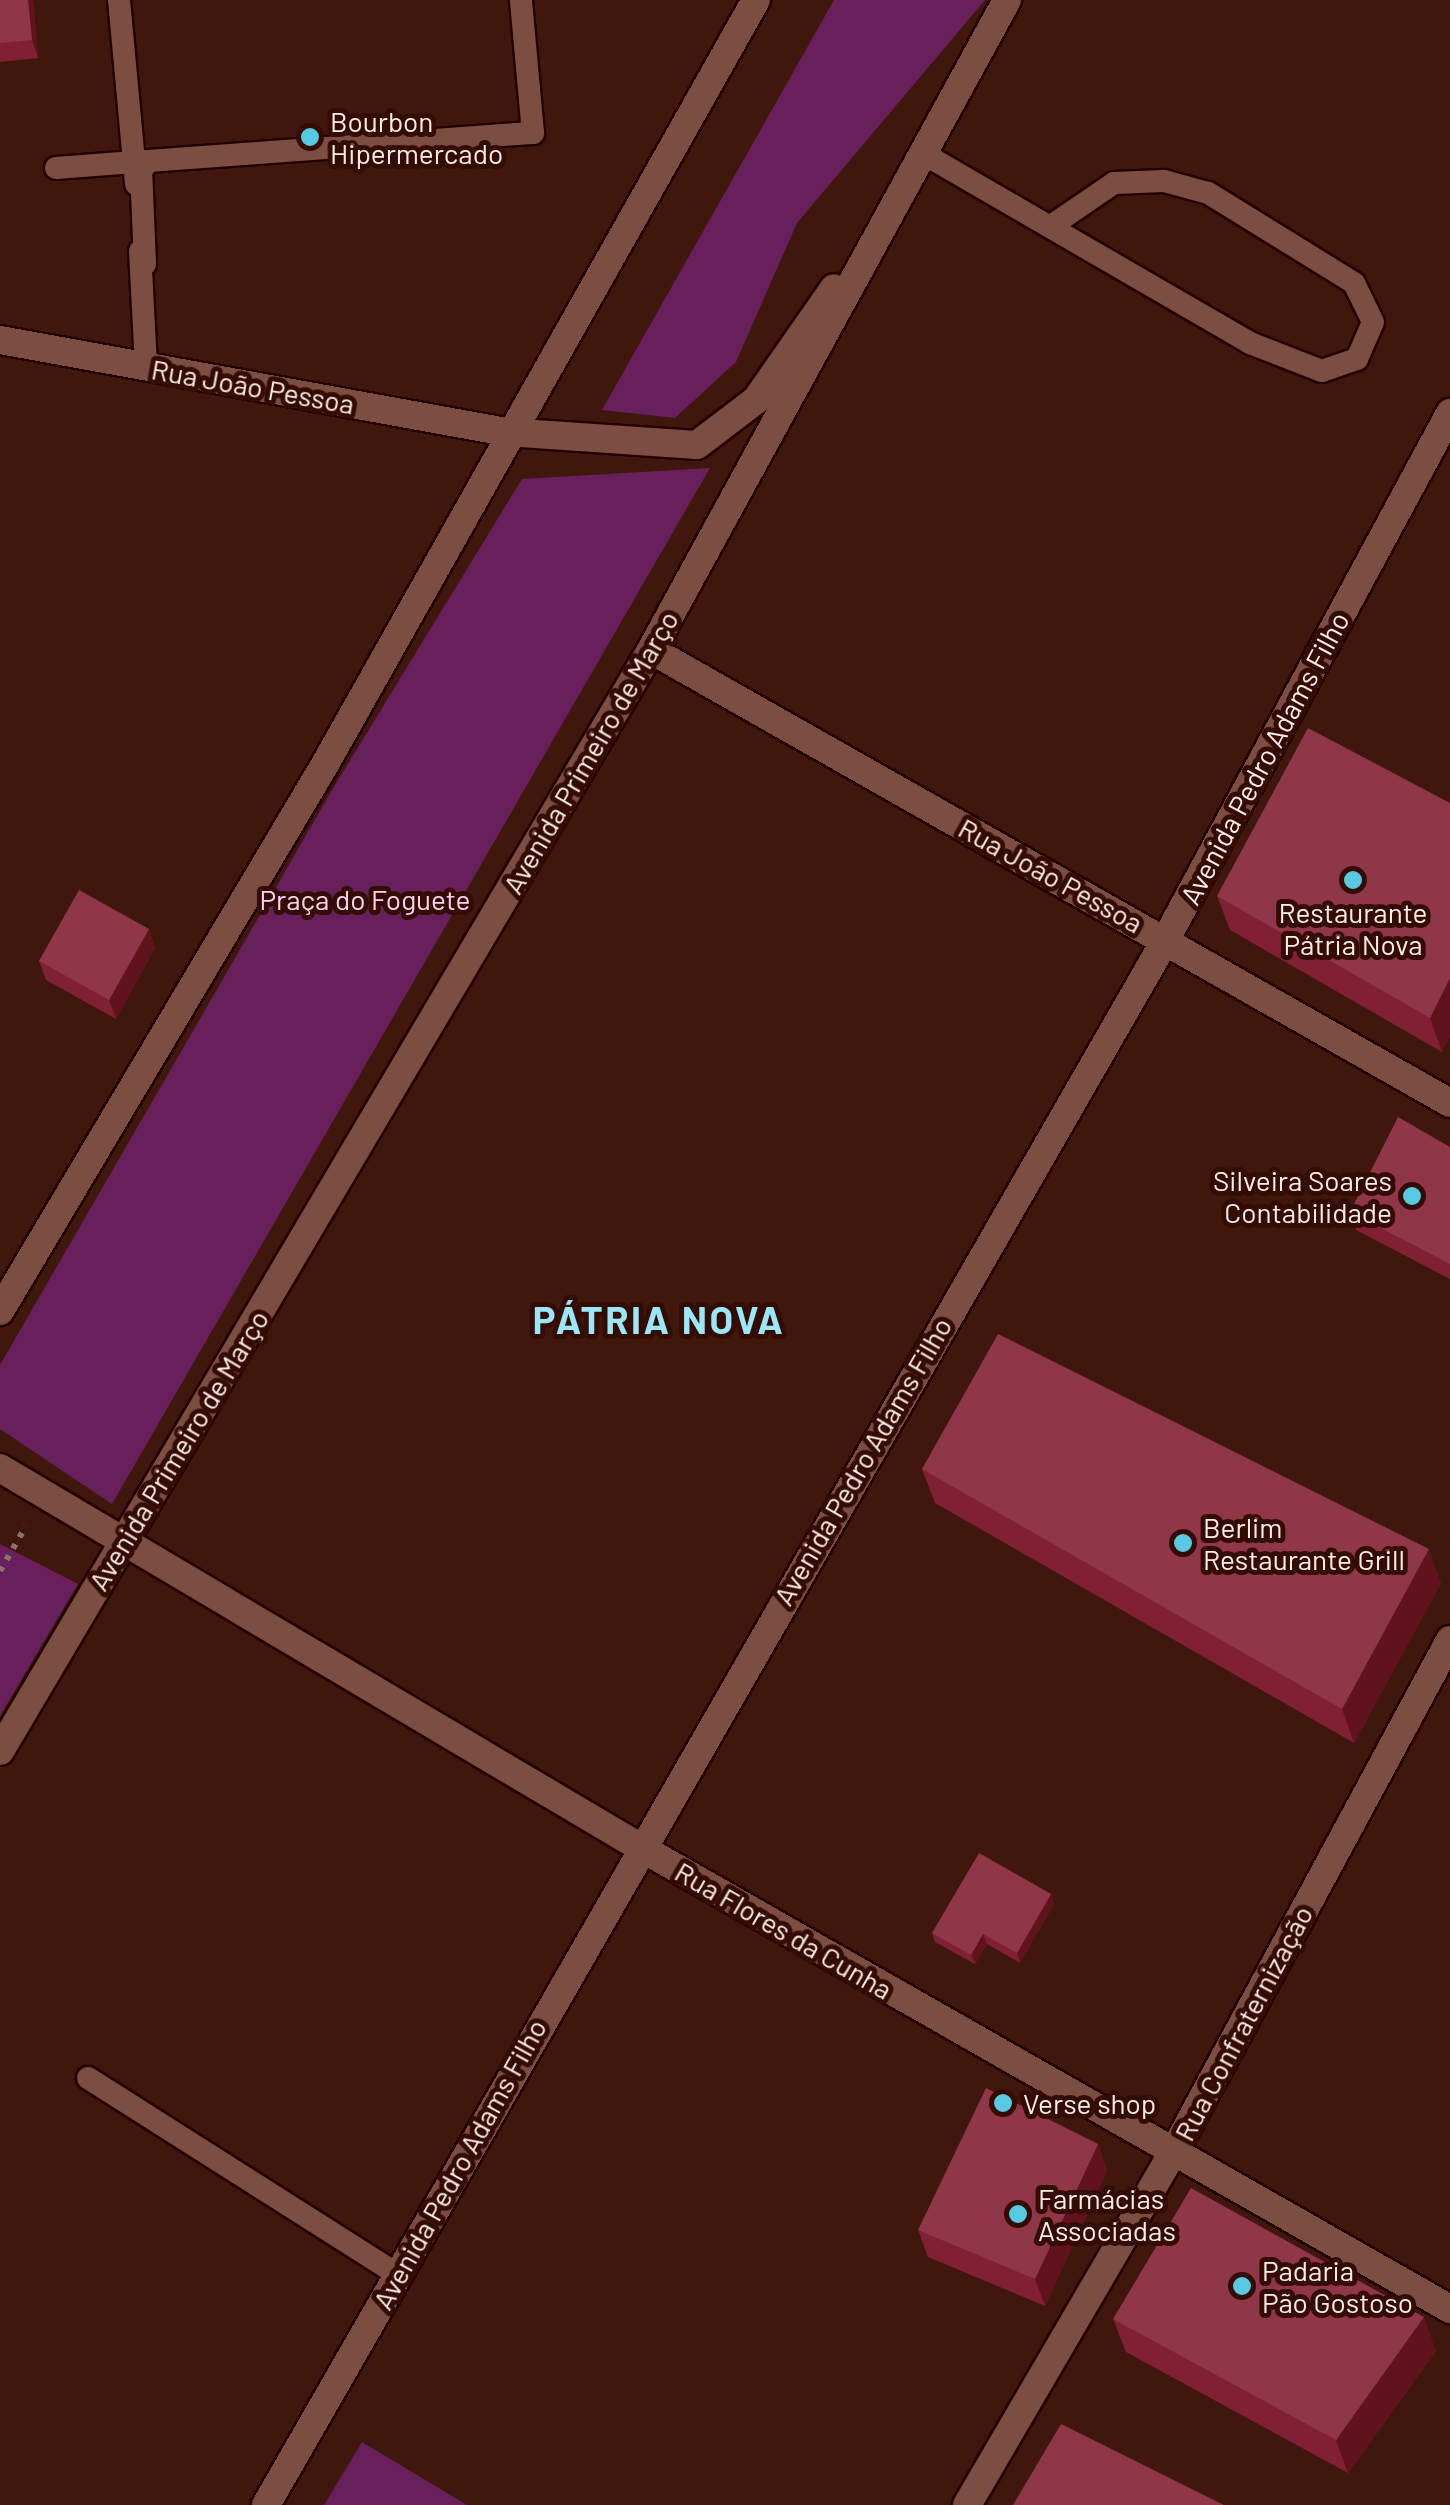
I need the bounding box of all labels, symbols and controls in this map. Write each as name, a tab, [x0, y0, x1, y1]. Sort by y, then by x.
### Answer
place label: Bourbon Hipermercado	[330, 104, 503, 170]
marker: Bourbon Hipermercado	[299, 126, 321, 148]
street label: Rua João Pessoa	[149, 352, 357, 420]
street label: Avenida Primeiro de Março	[495, 605, 685, 899]
street label: Avenida Pedro Adams Filho	[1172, 606, 1356, 910]
street label: Rua João Pessoa	[953, 811, 1149, 939]
marker: Restaurante Pátria Nova	[1342, 869, 1364, 891]
park label: Praça do Foguete	[259, 882, 471, 916]
place label: Restaurante Pátria Nova	[1279, 895, 1427, 961]
place label: Silveira Soares Contabilidade	[1213, 1163, 1392, 1229]
marker: Silveira Soares Contabilidade	[1401, 1185, 1423, 1207]
district label: PÁTRIA NOVA	[533, 1297, 785, 1343]
street label: Avenida Primeiro de Março	[81, 1304, 275, 1596]
street label: Avenida Pedro Adams Filho	[766, 1311, 958, 1611]
place label: Berlim Restaurante Grill	[1203, 1510, 1405, 1576]
marker: Berlim Restaurante Grill	[1172, 1532, 1194, 1554]
street label: Rua Flores da Cunha	[669, 1854, 899, 2006]
street label: Rua Confraternização	[1167, 1900, 1319, 2146]
street label: Avenida Pedro Adams Filho	[365, 2013, 553, 2315]
place label: Verse shop	[1023, 2086, 1156, 2120]
marker: Verse shop	[992, 2092, 1014, 2114]
place label: Farmácias Associadas	[1038, 2181, 1176, 2247]
marker: Farmácias Associadas	[1007, 2203, 1029, 2225]
place label: Padaria Pão Gostoso	[1262, 2253, 1413, 2319]
marker: Padaria Pão Gostoso	[1231, 2275, 1253, 2297]

